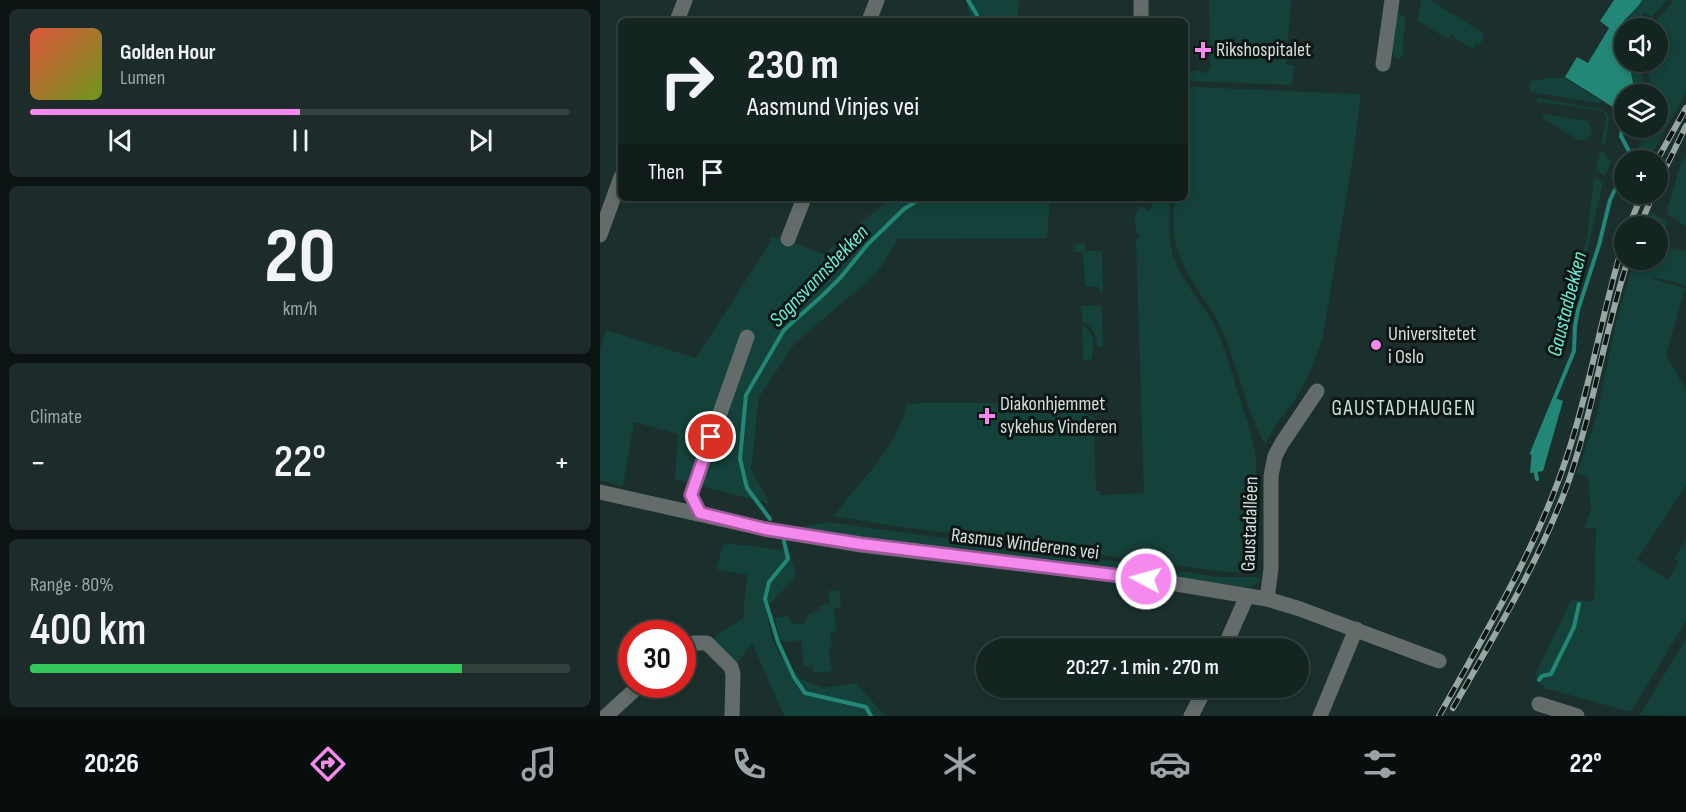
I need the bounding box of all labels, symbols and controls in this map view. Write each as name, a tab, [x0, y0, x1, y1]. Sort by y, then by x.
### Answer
map controls	[1614, 18, 1668, 270]
button: sound	[1614, 18, 1668, 72]
place label: Rikshospitalet	[1216, 38, 1311, 62]
text: Golden Hour	[120, 39, 216, 66]
text: 230 m	[747, 40, 839, 91]
marker: Rikshospitalet	[1194, 41, 1212, 59]
icon: right	[648, 42, 726, 120]
text: Lumen	[120, 66, 165, 90]
button: layers	[1614, 84, 1668, 138]
text: Aasmund Vinjes vei	[747, 91, 919, 123]
icon: previous	[104, 124, 137, 157]
icon: pause	[284, 124, 317, 157]
icon: next	[464, 124, 497, 157]
button: +	[1614, 150, 1668, 204]
icon: arrive	[696, 156, 729, 189]
text: Then	[648, 159, 684, 186]
text: 20	[264, 211, 336, 304]
button: −	[1614, 216, 1668, 270]
water label: Sognsvannsbekken	[764, 220, 874, 332]
water label: Gaustadbekken	[1542, 249, 1592, 359]
text: km/h	[283, 297, 317, 321]
place label: Universitetet i Oslo	[1388, 322, 1476, 369]
marker: Universitetet i Oslo	[1369, 338, 1383, 352]
place label: Diakonhjemmet sykehus Vinderen	[1000, 392, 1117, 439]
district label: GAUSTADHAUGEN	[1332, 396, 1476, 421]
text: Climate	[30, 405, 82, 429]
marker: Diakonhjemmet sykehus Vinderen	[978, 407, 996, 425]
pin	[685, 411, 736, 462]
icon: arrive	[694, 420, 727, 453]
text: 22°	[274, 435, 326, 490]
text: −	[30, 443, 46, 483]
text: +	[554, 443, 570, 483]
street label: Gaustadalléen	[1236, 476, 1264, 572]
street label: Rasmus Winderens vei	[950, 523, 1100, 565]
position arrow	[1114, 547, 1178, 611]
text: Range · 80%	[30, 573, 114, 597]
text: 400 km	[30, 603, 146, 658]
speed limit sign: 30	[618, 620, 696, 698]
text: 20:27 · 1 min · 270 m	[1066, 654, 1219, 681]
icon: directions	[307, 743, 349, 785]
icon: music	[518, 743, 560, 785]
icon: phone	[728, 743, 770, 785]
icon: climate	[939, 743, 981, 785]
icon: car	[1149, 743, 1191, 785]
icon: filters	[1359, 743, 1401, 785]
text: 20:26	[84, 748, 139, 780]
text: 22°	[1570, 748, 1602, 780]

